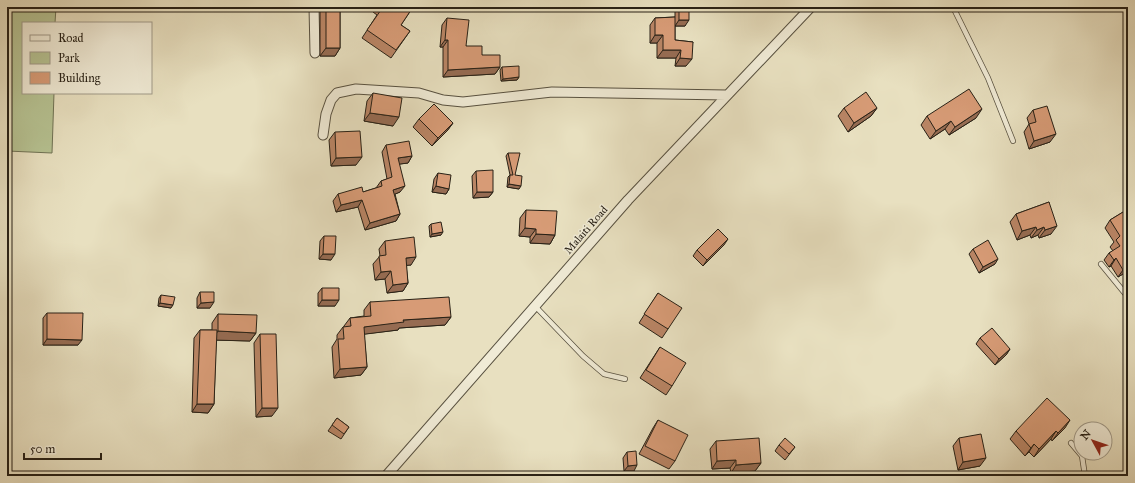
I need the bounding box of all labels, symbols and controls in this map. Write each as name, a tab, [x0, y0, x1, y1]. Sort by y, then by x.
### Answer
legend	[22, 22, 152, 94]
text: Road	[58, 31, 84, 45]
text: Park	[58, 51, 80, 65]
text: Building	[58, 71, 101, 86]
street label: Malaiti Road	[562, 203, 611, 257]
north arrow	[1073, 421, 1113, 461]
text: N	[1078, 427, 1094, 443]
scale bar	[24, 435, 101, 461]
text: 50 m	[30, 442, 55, 456]

